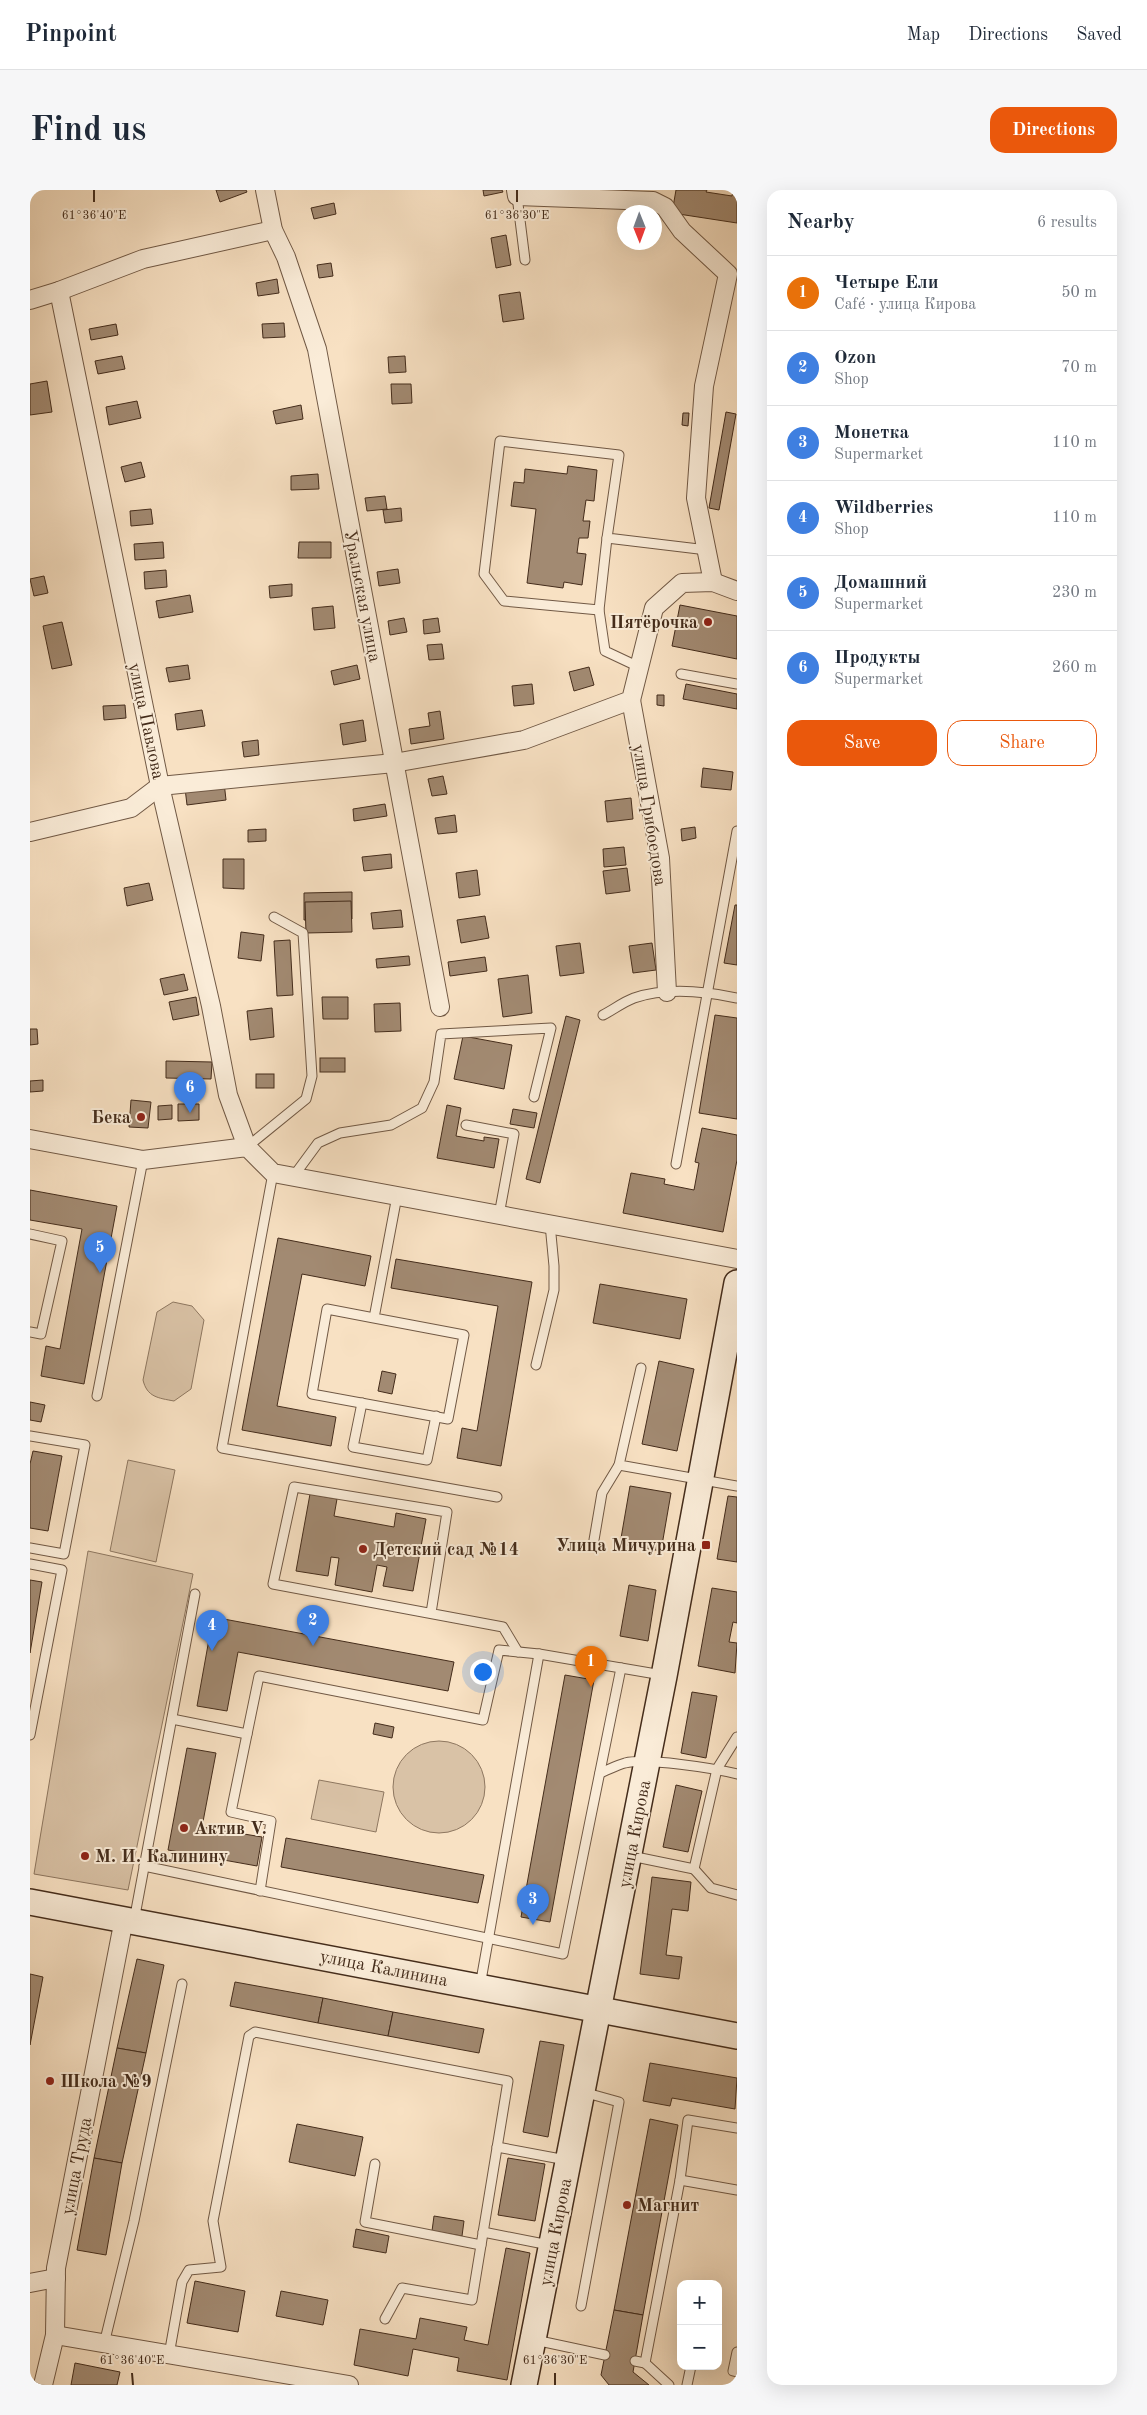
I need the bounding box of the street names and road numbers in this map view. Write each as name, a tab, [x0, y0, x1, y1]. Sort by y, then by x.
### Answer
street label: Уральская улица	[340, 529, 384, 664]
street label: улица Павлова	[125, 661, 167, 781]
street label: улица Грибоедова	[629, 743, 669, 887]
street label: улица Кирова	[616, 1779, 654, 1890]
street label: улица Калинина	[318, 1948, 450, 1990]
street label: улица Труда	[59, 2116, 95, 2217]
street label: улица Кирова	[537, 2177, 575, 2288]

